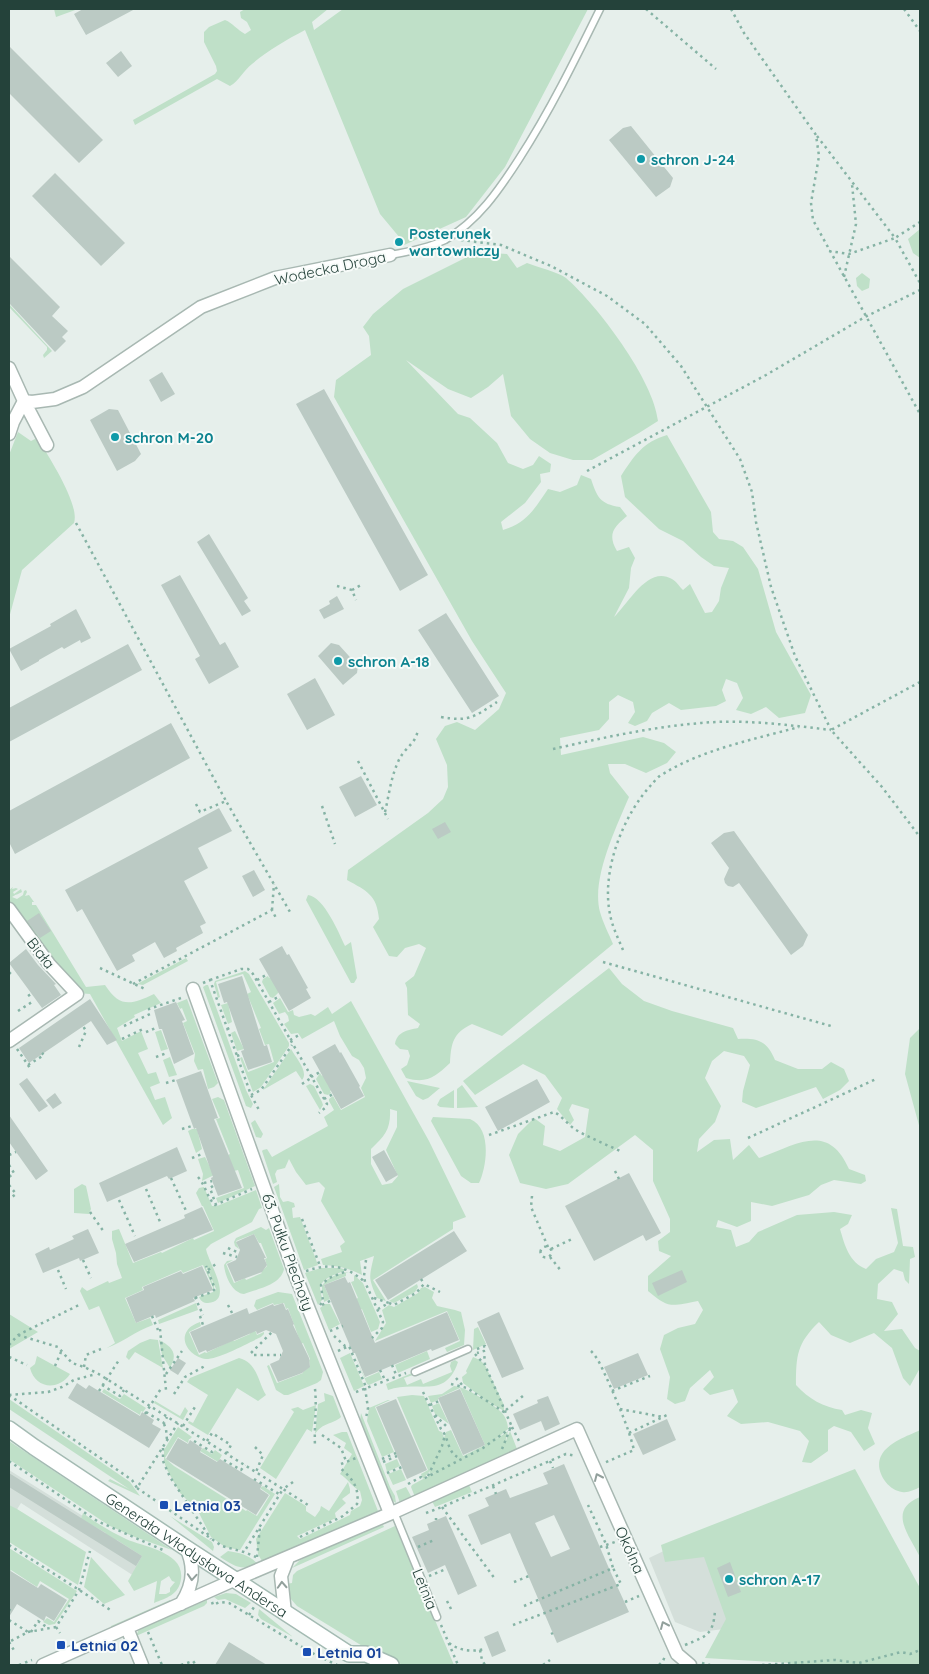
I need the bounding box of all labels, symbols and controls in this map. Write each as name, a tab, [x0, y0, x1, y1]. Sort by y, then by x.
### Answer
place label: schron J-24	[651, 150, 735, 169]
marker: schron J-24	[635, 153, 647, 165]
place label: Posterunek wartowniczy	[409, 224, 500, 260]
marker: Posterunek wartowniczy	[393, 236, 405, 248]
street label: Wodecka Droga	[273, 247, 387, 289]
place label: schron M-20	[125, 428, 213, 447]
marker: schron M-20	[109, 431, 121, 443]
place label: schron A-18	[348, 652, 429, 671]
marker: schron A-18	[332, 655, 344, 667]
street label: Biała	[23, 934, 59, 972]
street label: 63. Pułku Piechoty	[258, 1191, 318, 1313]
one-way arrow	[594, 1473, 604, 1482]
street label: Generała Władysława Andersa	[102, 1488, 292, 1621]
place label: Letnia 03	[174, 1496, 241, 1515]
marker: Letnia 03	[158, 1499, 170, 1511]
street label: Okólna	[611, 1523, 649, 1577]
street label: Letnia	[408, 1566, 442, 1612]
place label: schron A-17	[739, 1570, 821, 1589]
marker: schron A-17	[723, 1573, 735, 1585]
one-way arrow	[186, 1574, 197, 1582]
one-way arrow	[276, 1581, 287, 1589]
one-way arrow	[660, 1621, 671, 1630]
place label: Letnia 02	[71, 1636, 138, 1655]
marker: Letnia 02	[55, 1639, 67, 1651]
place label: Letnia 01	[317, 1643, 382, 1662]
marker: Letnia 01	[301, 1646, 313, 1658]

